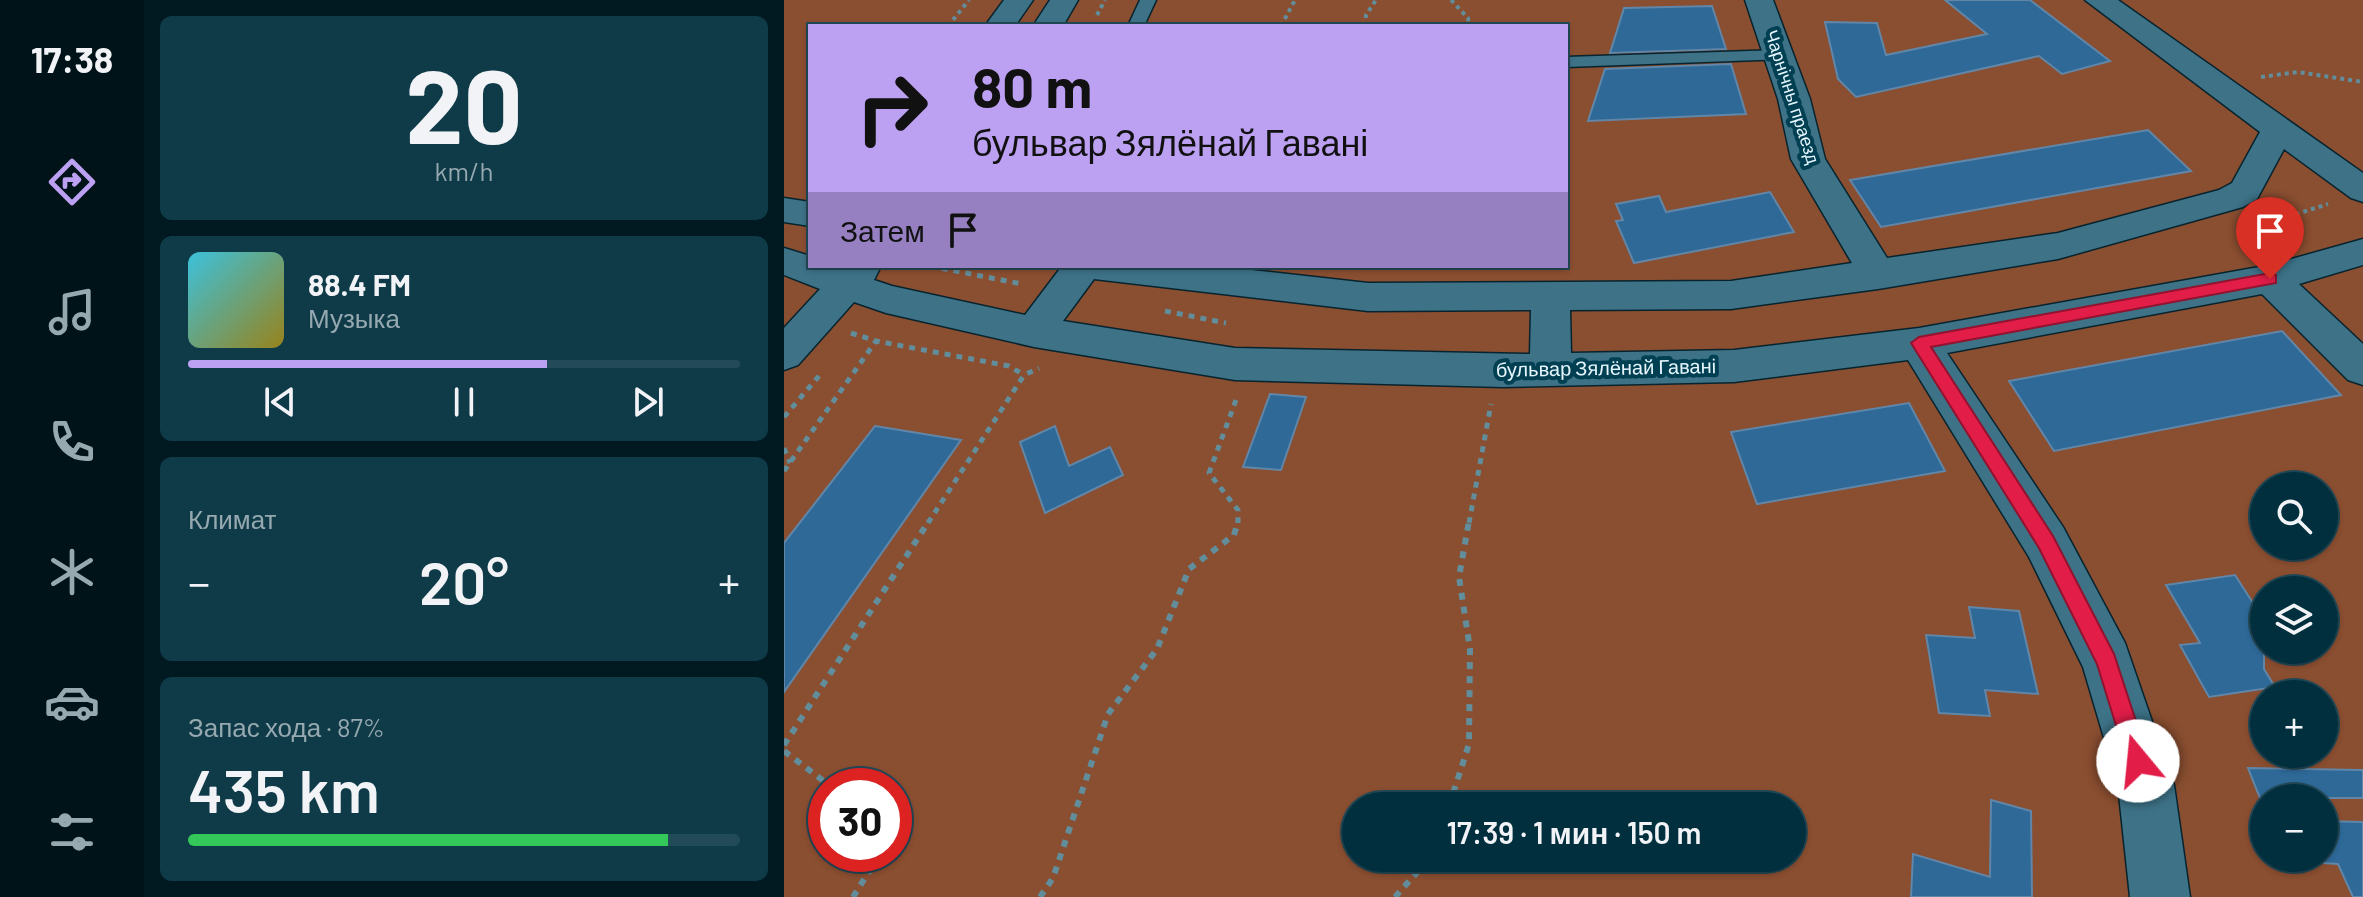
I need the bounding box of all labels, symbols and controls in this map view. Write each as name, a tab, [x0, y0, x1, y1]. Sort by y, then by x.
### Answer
street label: Чарнічны праезд	[1761, 27, 1825, 167]
text: 17:38	[31, 37, 113, 80]
text: 20	[405, 40, 523, 165]
text: 80 m	[972, 52, 1092, 119]
icon: right	[840, 56, 944, 160]
text: бульвар Зялёнай Гавані	[972, 120, 1368, 163]
icon: directions	[44, 154, 100, 210]
text: km/h	[435, 155, 493, 186]
pin	[2236, 197, 2304, 279]
icon: arrive	[941, 208, 985, 252]
icon: arrive	[2248, 209, 2292, 253]
text: Затем	[840, 212, 925, 248]
text: 88.4 FM	[308, 266, 411, 302]
icon: music	[44, 284, 100, 340]
text: Музыка	[308, 302, 400, 333]
street label: бульвар Зялёнай Гавані	[1496, 353, 1716, 381]
icon: previous	[258, 380, 302, 424]
icon: pause	[442, 380, 486, 424]
icon: next	[626, 380, 670, 424]
icon: phone	[44, 414, 100, 470]
map controls	[2250, 472, 2338, 872]
button: search	[2250, 472, 2338, 560]
text: Климат	[188, 503, 277, 534]
icon: climate	[44, 544, 100, 600]
text: 20°	[419, 545, 509, 617]
text: −	[188, 555, 210, 608]
text: +	[718, 555, 740, 608]
button: layers	[2250, 576, 2338, 664]
icon: car	[44, 674, 100, 730]
button: +	[2250, 680, 2338, 768]
text: Запас хода · 87%	[188, 711, 385, 742]
position arrow	[2096, 719, 2180, 803]
text: 435 km	[188, 753, 380, 825]
speed limit sign: 30	[808, 768, 912, 872]
button: −	[2250, 784, 2338, 872]
icon: filters	[44, 804, 100, 860]
text: 17:39 · 1 мин · 150 m	[1447, 814, 1701, 850]

